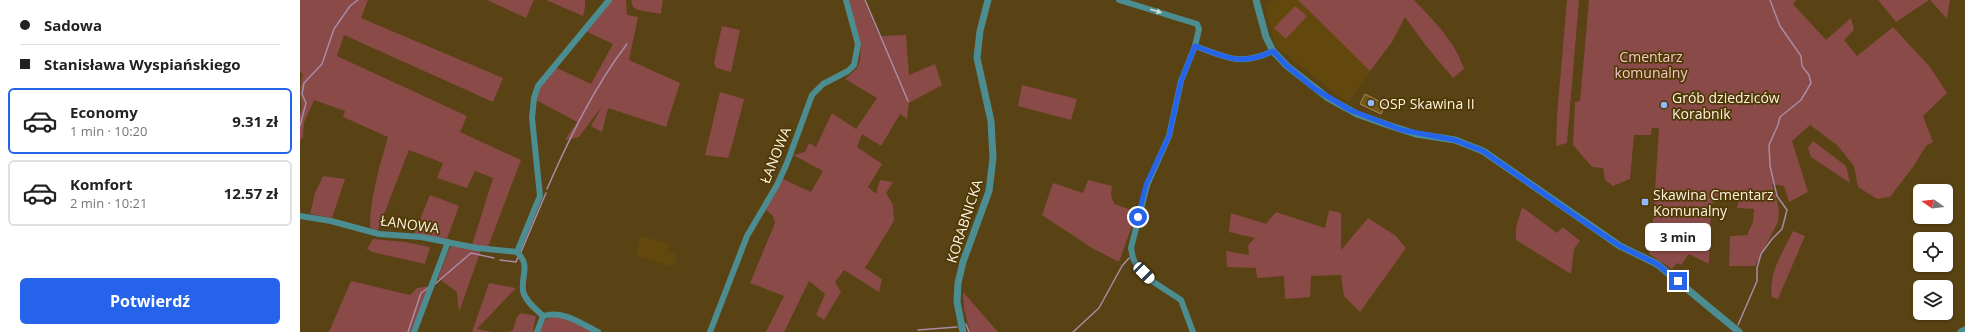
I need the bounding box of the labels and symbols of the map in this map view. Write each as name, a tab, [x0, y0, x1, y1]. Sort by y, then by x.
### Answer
one-way arrow	[1150, 8, 1162, 14]
park label: Cmentarz komunalny	[1615, 47, 1688, 82]
place label: Grób dziedziców Korabnik	[1672, 88, 1780, 123]
place label: OSP Skawina II	[1379, 94, 1475, 113]
marker: OSP Skawina II	[1366, 98, 1376, 108]
marker: Grób dziedziców Korabnik	[1659, 100, 1669, 110]
street label: ŁANOWA	[755, 124, 795, 186]
street label: KORABNICKA	[942, 177, 986, 265]
north arrow	[1913, 184, 1953, 224]
place label: Skawina Cmentarz Komunalny	[1653, 185, 1774, 220]
marker: Skawina Cmentarz Komunalny	[1640, 197, 1650, 207]
route start	[1129, 208, 1147, 226]
street label: ŁANOWA	[379, 210, 441, 238]
callout: 3 min	[1645, 223, 1711, 251]
car	[1131, 260, 1157, 286]
route end	[1669, 272, 1687, 290]

